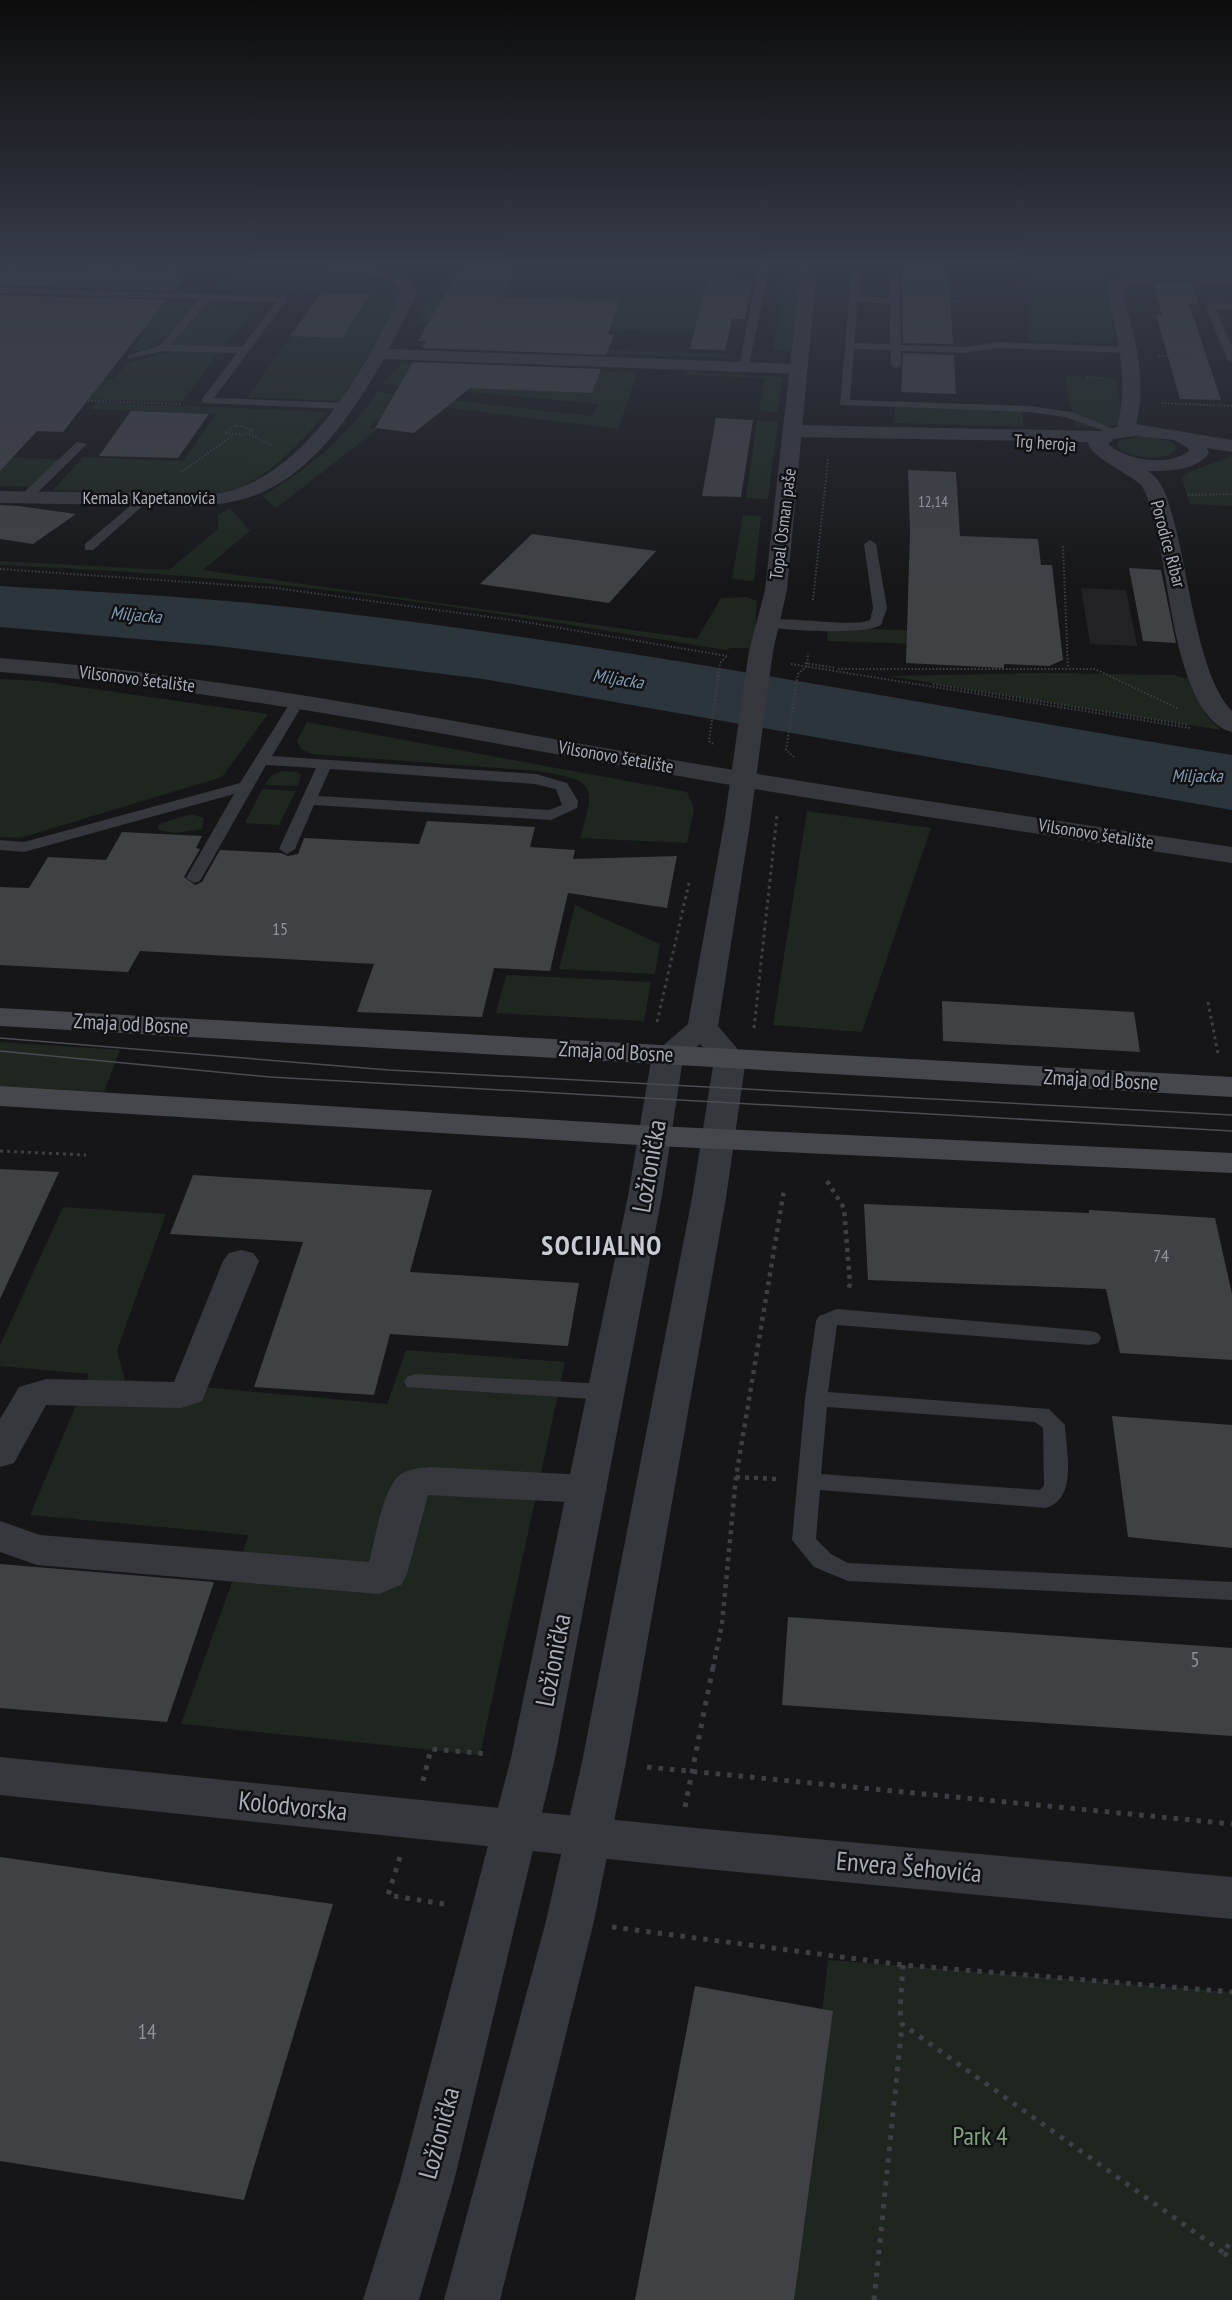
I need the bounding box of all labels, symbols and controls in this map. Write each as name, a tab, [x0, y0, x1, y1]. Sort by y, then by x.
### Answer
street label: Trg heroja	[1013, 429, 1077, 456]
street label: Topal Osman paše	[764, 467, 801, 581]
street label: Kemala Kapetanovića	[83, 486, 215, 509]
house number: 12,14	[918, 492, 948, 511]
street label: Porodice Ribar	[1146, 498, 1191, 590]
water label: Miljacka	[110, 601, 163, 628]
street label: Vilsonovo šetalište	[77, 660, 196, 697]
water label: Miljacka	[591, 663, 646, 694]
street label: Vilsonovo šetalište	[556, 735, 675, 778]
water label: Miljacka	[1171, 764, 1223, 787]
street label: Vilsonovo šetalište	[1036, 813, 1155, 854]
house number: 15	[272, 917, 288, 940]
street label: Zmaja od Bosne	[73, 1007, 189, 1040]
street label: Zmaja od Bosne	[558, 1035, 674, 1068]
street label: Zmaja od Bosne	[1043, 1063, 1159, 1096]
street label: Ložionička	[624, 1117, 673, 1215]
district label: SOCIJALNO	[541, 1228, 663, 1262]
house number: 74	[1153, 1244, 1169, 1267]
street label: Ložionička	[527, 1611, 578, 1709]
house number: 5	[1190, 1646, 1200, 1673]
street label: Kolodvorska	[237, 1783, 349, 1828]
street label: Envera Šehovića	[835, 1844, 983, 1889]
house number: 14	[138, 2018, 157, 2045]
street label: Ložionička	[410, 2083, 467, 2182]
park label: Park 4	[952, 2119, 1008, 2152]

